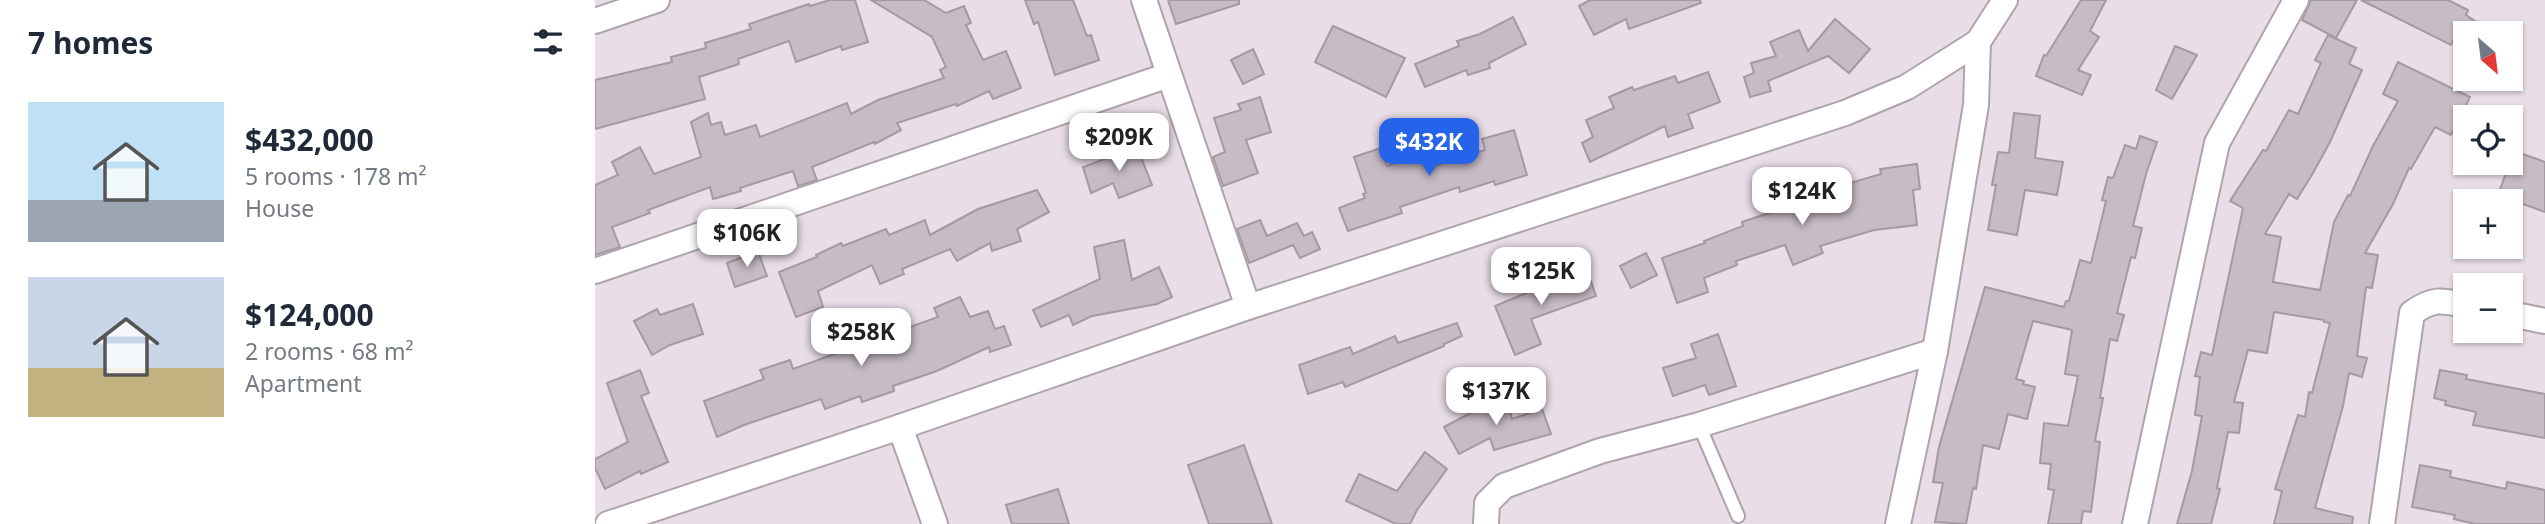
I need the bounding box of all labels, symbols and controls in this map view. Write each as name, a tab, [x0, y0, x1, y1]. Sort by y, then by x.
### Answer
north arrow	[2453, 21, 2523, 91]
map controls	[2453, 21, 2523, 343]
text: 7 homes	[28, 22, 153, 63]
icon: filters	[529, 23, 567, 61]
button: locate	[2453, 105, 2523, 175]
pin: $209K	[1070, 114, 1168, 173]
pin: $432K	[1380, 118, 1478, 178]
text: $432,000	[245, 119, 374, 160]
text: $209K	[1085, 120, 1153, 152]
text: $432K	[1395, 125, 1463, 157]
icon: home	[84, 130, 168, 214]
text: 5 rooms · 178 m²	[245, 160, 427, 192]
pin: $124K	[1753, 168, 1851, 227]
text: $124K	[1768, 174, 1836, 206]
button: +	[2453, 189, 2523, 259]
text: House	[245, 192, 314, 224]
pin: $106K	[698, 210, 796, 269]
text: $106K	[713, 216, 781, 248]
pin: $125K	[1492, 247, 1590, 307]
text: $125K	[1507, 254, 1575, 286]
button: −	[2453, 273, 2523, 343]
text: $124,000	[245, 294, 374, 335]
icon: home	[84, 305, 168, 389]
pin: $258K	[812, 308, 910, 368]
text: $258K	[827, 315, 895, 347]
text: 2 rooms · 68 m²	[245, 335, 414, 367]
text: Apartment	[245, 367, 362, 399]
pin: $137K	[1447, 368, 1545, 427]
text: $137K	[1462, 374, 1530, 406]

